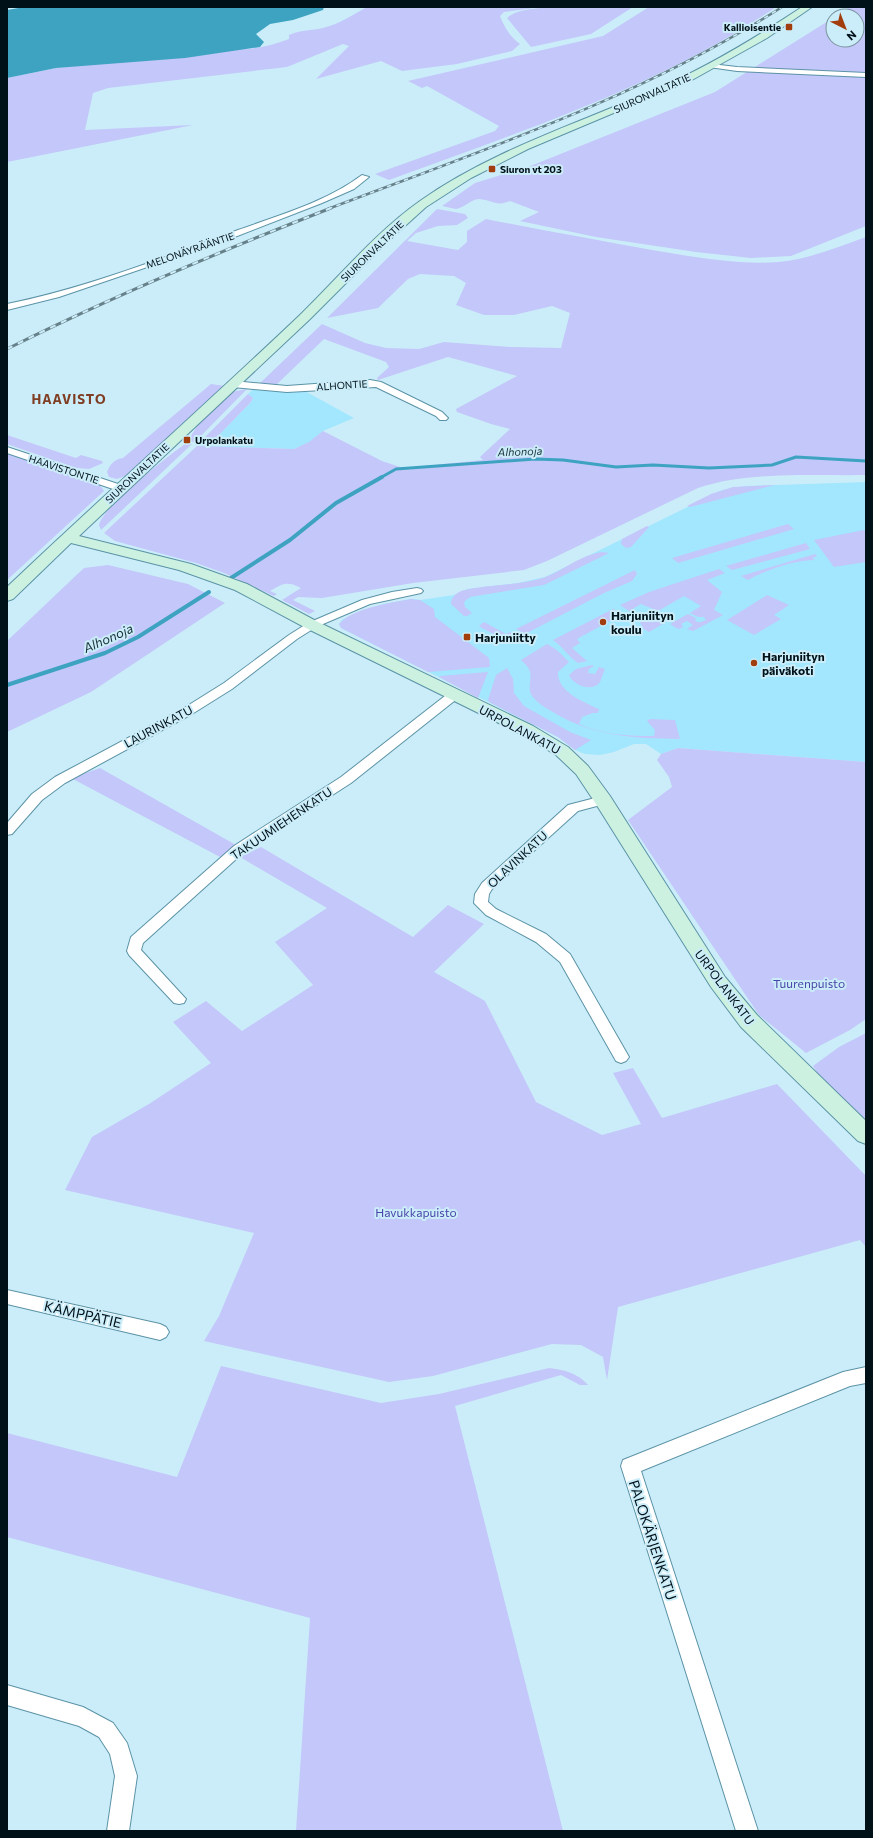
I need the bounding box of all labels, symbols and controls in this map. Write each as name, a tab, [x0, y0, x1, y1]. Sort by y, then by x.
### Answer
north arrow	[825, 8, 865, 48]
place label: Kallioisentie	[724, 21, 781, 33]
marker: Kallioisentie	[784, 22, 794, 32]
text: N	[845, 28, 859, 43]
street label: SIURONVALTATIE	[612, 71, 692, 115]
place label: Siuron vt 203	[500, 163, 562, 175]
marker: Siuron vt 203	[487, 164, 497, 174]
street label: SIURONVALTATIE	[338, 218, 406, 284]
street label: MELONÄYRÄÄNTIE	[144, 229, 236, 271]
street label: ALHONTIE	[316, 377, 368, 393]
district label: HAAVISTO	[31, 391, 107, 407]
place label: Urpolankatu	[195, 434, 253, 446]
marker: Urpolankatu	[182, 435, 192, 445]
street label: SIURONVALTATIE	[103, 440, 171, 506]
water label: Alhonoja	[496, 444, 543, 458]
street label: HAAVISTONTIE	[27, 452, 101, 486]
place label: Harjuniityn koulu	[611, 608, 674, 636]
marker: Harjuniityn koulu	[598, 617, 608, 627]
water label: Alhonoja	[80, 620, 136, 656]
place label: Harjuniitty	[475, 630, 536, 644]
marker: Harjuniitty	[462, 632, 472, 642]
place label: Harjuniityn päiväkoti	[762, 649, 825, 677]
marker: Harjuniityn päiväkoti	[749, 658, 759, 668]
street label: LAURINKATU	[121, 702, 195, 750]
street label: URPOLANKATU	[477, 702, 563, 756]
street label: TAKUUMIEHENKATU	[228, 784, 334, 862]
street label: OLAVINKATU	[484, 828, 550, 890]
street label: URPOLANKATU	[692, 947, 758, 1027]
park label: Tuurenpuisto	[773, 976, 845, 990]
park label: Havukkapuisto	[375, 1205, 457, 1219]
street label: KÄMPPÄTIE	[43, 1297, 123, 1331]
street label: PALOKÄRJENKATU	[626, 1478, 680, 1602]

